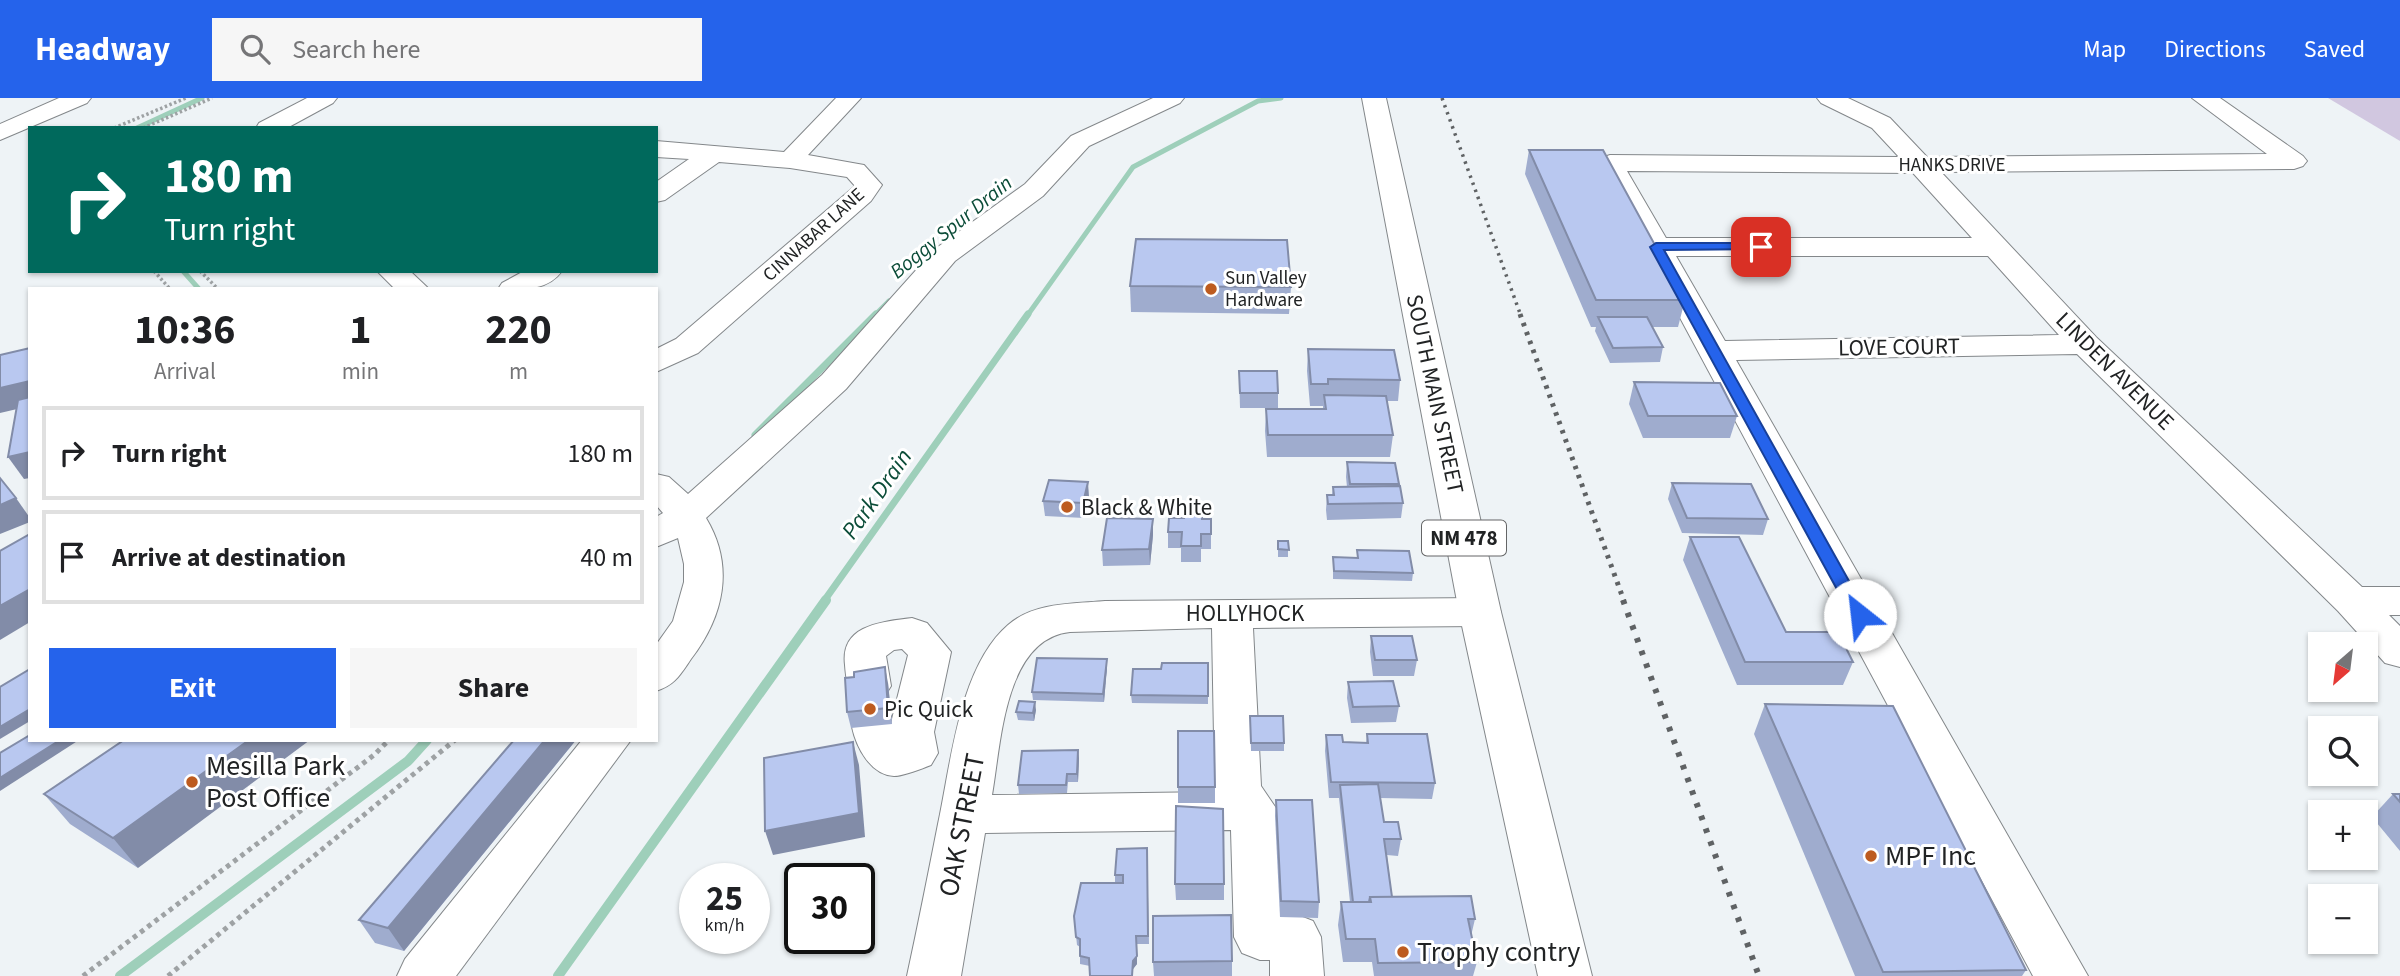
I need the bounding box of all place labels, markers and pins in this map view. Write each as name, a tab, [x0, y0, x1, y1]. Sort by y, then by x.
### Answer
pin	[1731, 217, 1791, 277]
place label: Sun Valley Hardware	[1225, 265, 1307, 314]
marker: Sun Valley Hardware	[1203, 281, 1219, 297]
place label: Black & White	[1081, 491, 1212, 524]
marker: Black & White	[1059, 499, 1075, 515]
place label: Pic Quick	[884, 693, 974, 726]
marker: Pic Quick	[862, 701, 878, 717]
place label: Mesilla Park Post Office	[206, 746, 345, 818]
marker: Mesilla Park Post Office	[184, 774, 200, 790]
place label: MPF Inc	[1885, 836, 1976, 876]
marker: MPF Inc	[1863, 848, 1879, 864]
place label: Trophy contry	[1417, 932, 1580, 972]
marker: Trophy contry	[1395, 944, 1411, 960]

